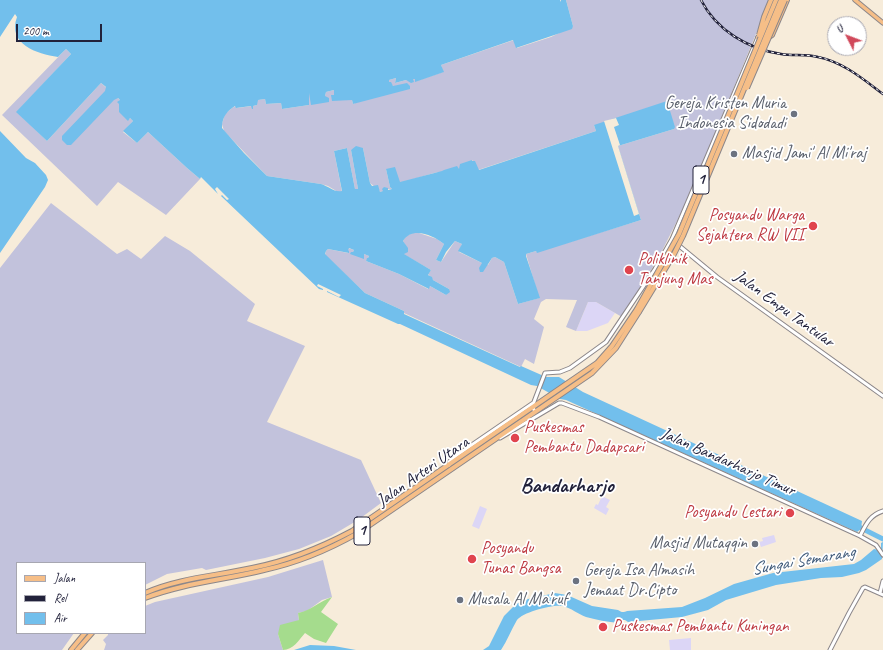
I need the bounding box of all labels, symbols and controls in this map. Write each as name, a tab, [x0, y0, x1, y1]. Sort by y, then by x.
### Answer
scale bar	[18, 16, 104, 42]
north arrow	[827, 16, 867, 56]
text: U	[832, 22, 846, 35]
text: 200 m	[23, 23, 49, 39]
place label: Gereja Kristen Muria Indonesia Sidodadi	[665, 94, 786, 134]
marker: Gereja Kristen Muria Indonesia Sidodadi	[789, 109, 799, 119]
place label: Masjid Jami' Al Mi'raj	[742, 144, 866, 164]
marker: Masjid Jami' Al Mi'raj	[729, 149, 739, 159]
road number: 1	[693, 166, 709, 194]
place label: Posyandu Warga Sejahtera RW VII	[696, 206, 804, 246]
marker: Posyandu Warga Sejahtera RW VII	[807, 220, 819, 232]
place label: Poliklinik Tanjung Mas	[638, 250, 712, 290]
marker: Poliklinik Tanjung Mas	[623, 264, 635, 276]
street label: Jalan Empu Tantular	[730, 266, 838, 352]
place label: Puskesmas Pembantu Dadapsari	[524, 418, 644, 458]
street label: Jalan Bandarharjo Timur	[658, 423, 798, 501]
marker: Puskesmas Pembantu Dadapsari	[509, 432, 521, 444]
street label: Jalan Arteri Utara	[373, 433, 473, 511]
district label: Bandarharjo	[521, 473, 613, 499]
place label: Posyandu Lestari	[684, 503, 781, 523]
marker: Posyandu Lestari	[784, 507, 796, 519]
road number: 1	[354, 517, 370, 545]
place label: Masjid Mutaqqin	[650, 534, 747, 554]
place label: Posyandu Tunas Bangsa	[481, 539, 560, 579]
marker: Masjid Mutaqqin	[750, 539, 760, 549]
water label: Sungai Semarang	[750, 541, 856, 581]
marker: Posyandu Tunas Bangsa	[466, 553, 478, 565]
place label: Gereja Isa Almasih Jemaat Dr.Cipto	[584, 561, 694, 601]
legend	[16, 562, 146, 634]
text: Jalan	[54, 570, 75, 586]
marker: Gereja Isa Almasih Jemaat Dr.Cipto	[571, 576, 581, 586]
text: Rel	[54, 590, 66, 606]
place label: Musala Al Ma'ruf	[468, 590, 567, 610]
marker: Musala Al Ma'ruf	[455, 595, 465, 605]
text: Air	[54, 610, 67, 626]
place label: Puskesmas Pembantu Kuningan	[612, 617, 789, 637]
marker: Puskesmas Pembantu Kuningan	[597, 621, 609, 633]

